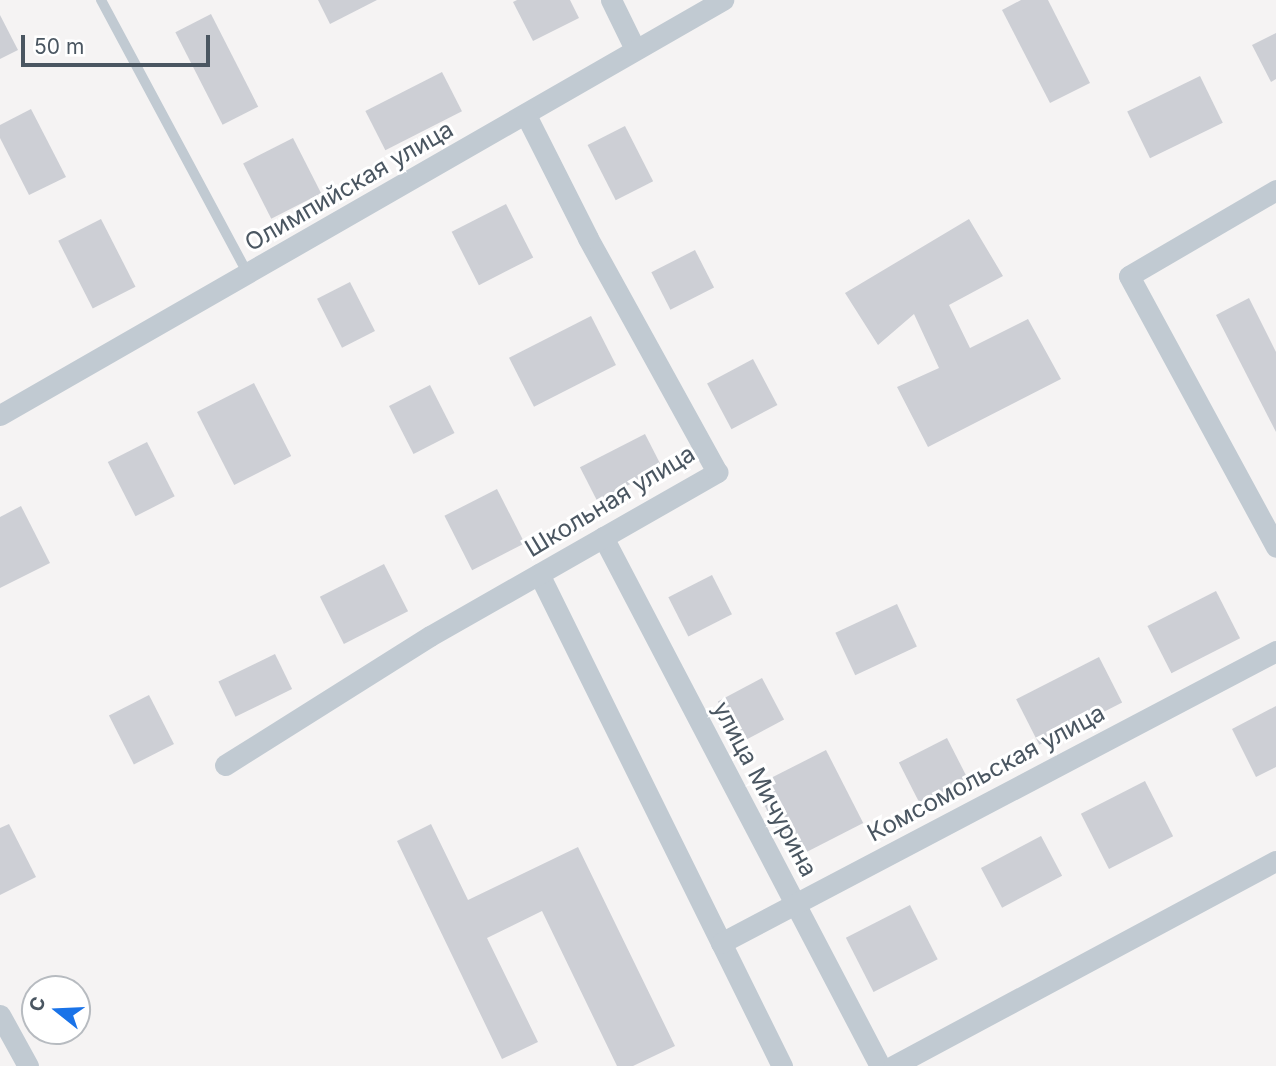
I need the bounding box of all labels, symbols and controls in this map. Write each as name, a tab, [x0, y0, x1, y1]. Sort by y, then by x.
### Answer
scale bar	[24, 21, 214, 65]
text: 50 m	[34, 34, 84, 59]
street label: Олимпийская улица	[240, 115, 458, 257]
street label: Школьная улица	[520, 439, 700, 563]
street label: улица Мичурина	[707, 696, 823, 882]
street label: Комсомольская улица	[862, 698, 1110, 848]
north arrow	[21, 975, 91, 1045]
text: С	[24, 994, 51, 1014]

